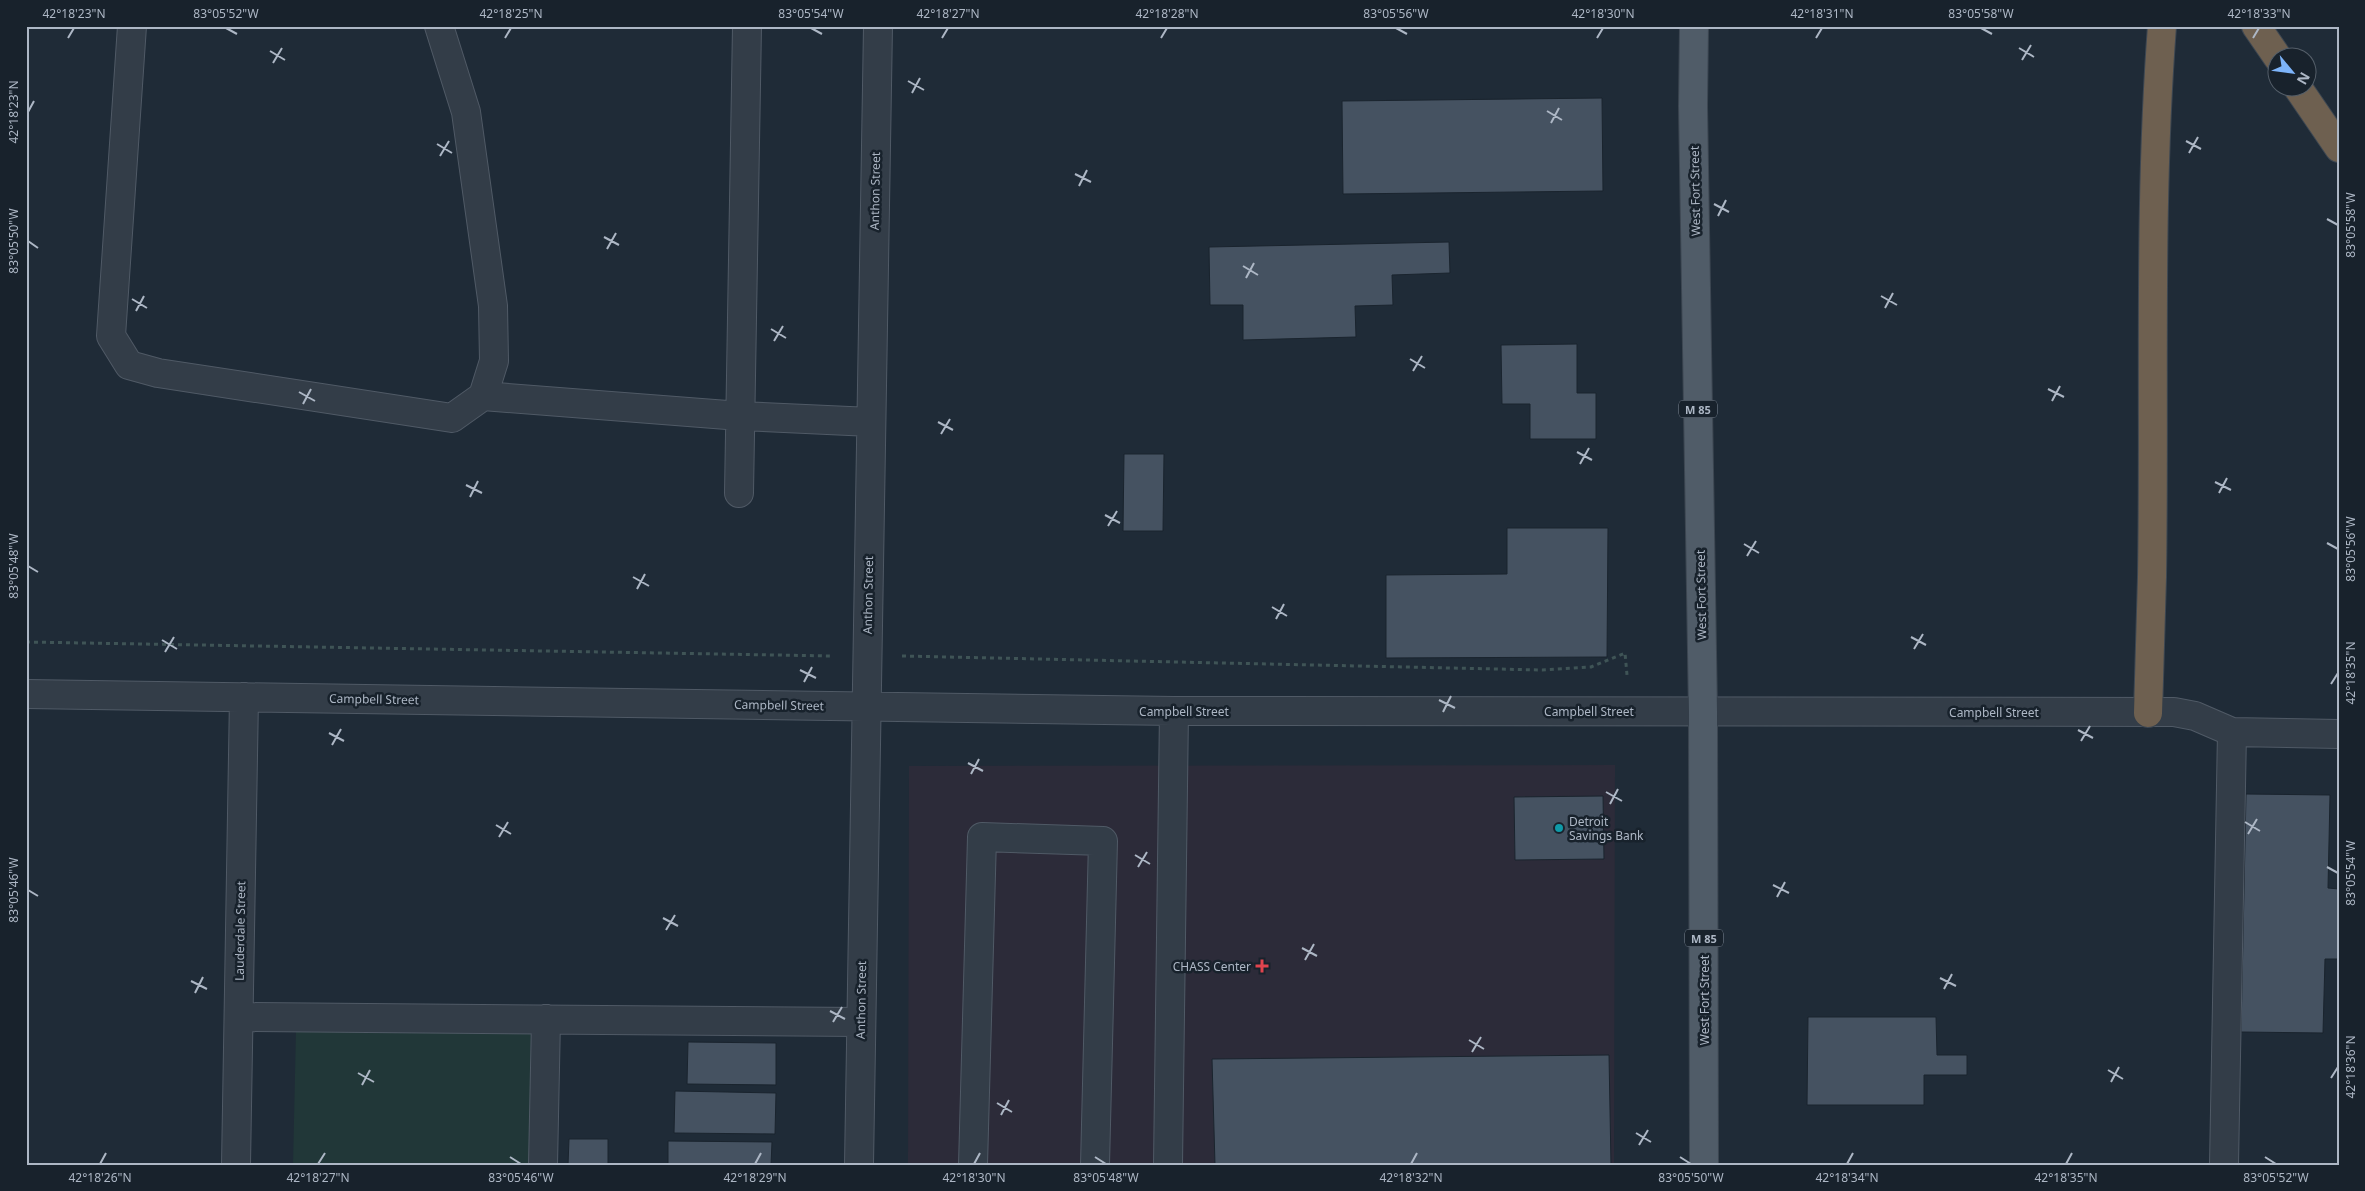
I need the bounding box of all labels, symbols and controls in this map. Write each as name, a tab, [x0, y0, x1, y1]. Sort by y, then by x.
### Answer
text: 42°18'23"N	[42, 5, 106, 22]
text: 83°05'52"W	[193, 5, 259, 22]
text: 42°18'25"N	[479, 5, 543, 22]
text: 83°05'54"W	[778, 5, 844, 22]
text: 42°18'27"N	[916, 5, 980, 22]
text: 42°18'28"N	[1135, 5, 1199, 22]
text: 83°05'56"W	[1363, 5, 1429, 22]
text: 42°18'30"N	[1571, 5, 1635, 22]
text: 42°18'31"N	[1790, 5, 1854, 22]
text: 83°05'58"W	[1948, 5, 2014, 22]
text: 42°18'33"N	[2227, 5, 2291, 22]
north arrow	[2268, 48, 2318, 98]
text: N	[2293, 69, 2315, 88]
text: 42°18'23"N	[5, 80, 22, 144]
street label: West Fort Street	[1686, 145, 1704, 236]
street label: Anthon Street	[866, 151, 884, 230]
text: 83°05'58"W	[2342, 192, 2359, 258]
text: 83°05'50"W	[5, 208, 22, 274]
road number: M 85	[1679, 400, 1717, 418]
text: 83°05'56"W	[2342, 516, 2359, 582]
text: 83°05'48"W	[5, 533, 22, 599]
street label: West Fort Street	[1692, 549, 1710, 640]
street label: Anthon Street	[859, 555, 877, 634]
text: 42°18'35"N	[2342, 641, 2359, 705]
street label: Campbell Street	[329, 690, 420, 708]
street label: Campbell Street	[734, 696, 825, 714]
street label: Campbell Street	[1139, 703, 1230, 720]
street label: Campbell Street	[1544, 703, 1635, 720]
street label: Campbell Street	[1949, 704, 2040, 721]
place label: Detroit Savings Bank	[1569, 813, 1644, 844]
marker: Detroit Savings Bank	[1553, 822, 1565, 834]
text: 83°05'54"W	[2342, 840, 2359, 906]
text: 83°05'46"W	[5, 857, 22, 923]
street label: Lauderdale Street	[231, 880, 249, 981]
road number: M 85	[1685, 930, 1723, 946]
street label: West Fort Street	[1696, 954, 1713, 1045]
place label: CHASS Center	[1173, 958, 1251, 975]
marker: CHASS Center	[1255, 959, 1269, 973]
street label: Anthon Street	[852, 960, 870, 1039]
text: 42°18'36"N	[2342, 1035, 2359, 1099]
text: 42°18'26"N	[68, 1169, 132, 1186]
text: 42°18'27"N	[286, 1169, 350, 1186]
text: 83°05'46"W	[488, 1169, 554, 1186]
text: 42°18'29"N	[723, 1169, 787, 1186]
text: 42°18'30"N	[942, 1169, 1006, 1186]
text: 83°05'48"W	[1073, 1169, 1139, 1186]
text: 42°18'32"N	[1379, 1169, 1443, 1186]
text: 83°05'50"W	[1658, 1169, 1724, 1186]
text: 42°18'34"N	[1815, 1169, 1879, 1186]
text: 42°18'35"N	[2034, 1169, 2098, 1186]
text: 83°05'52"W	[2243, 1169, 2309, 1186]

